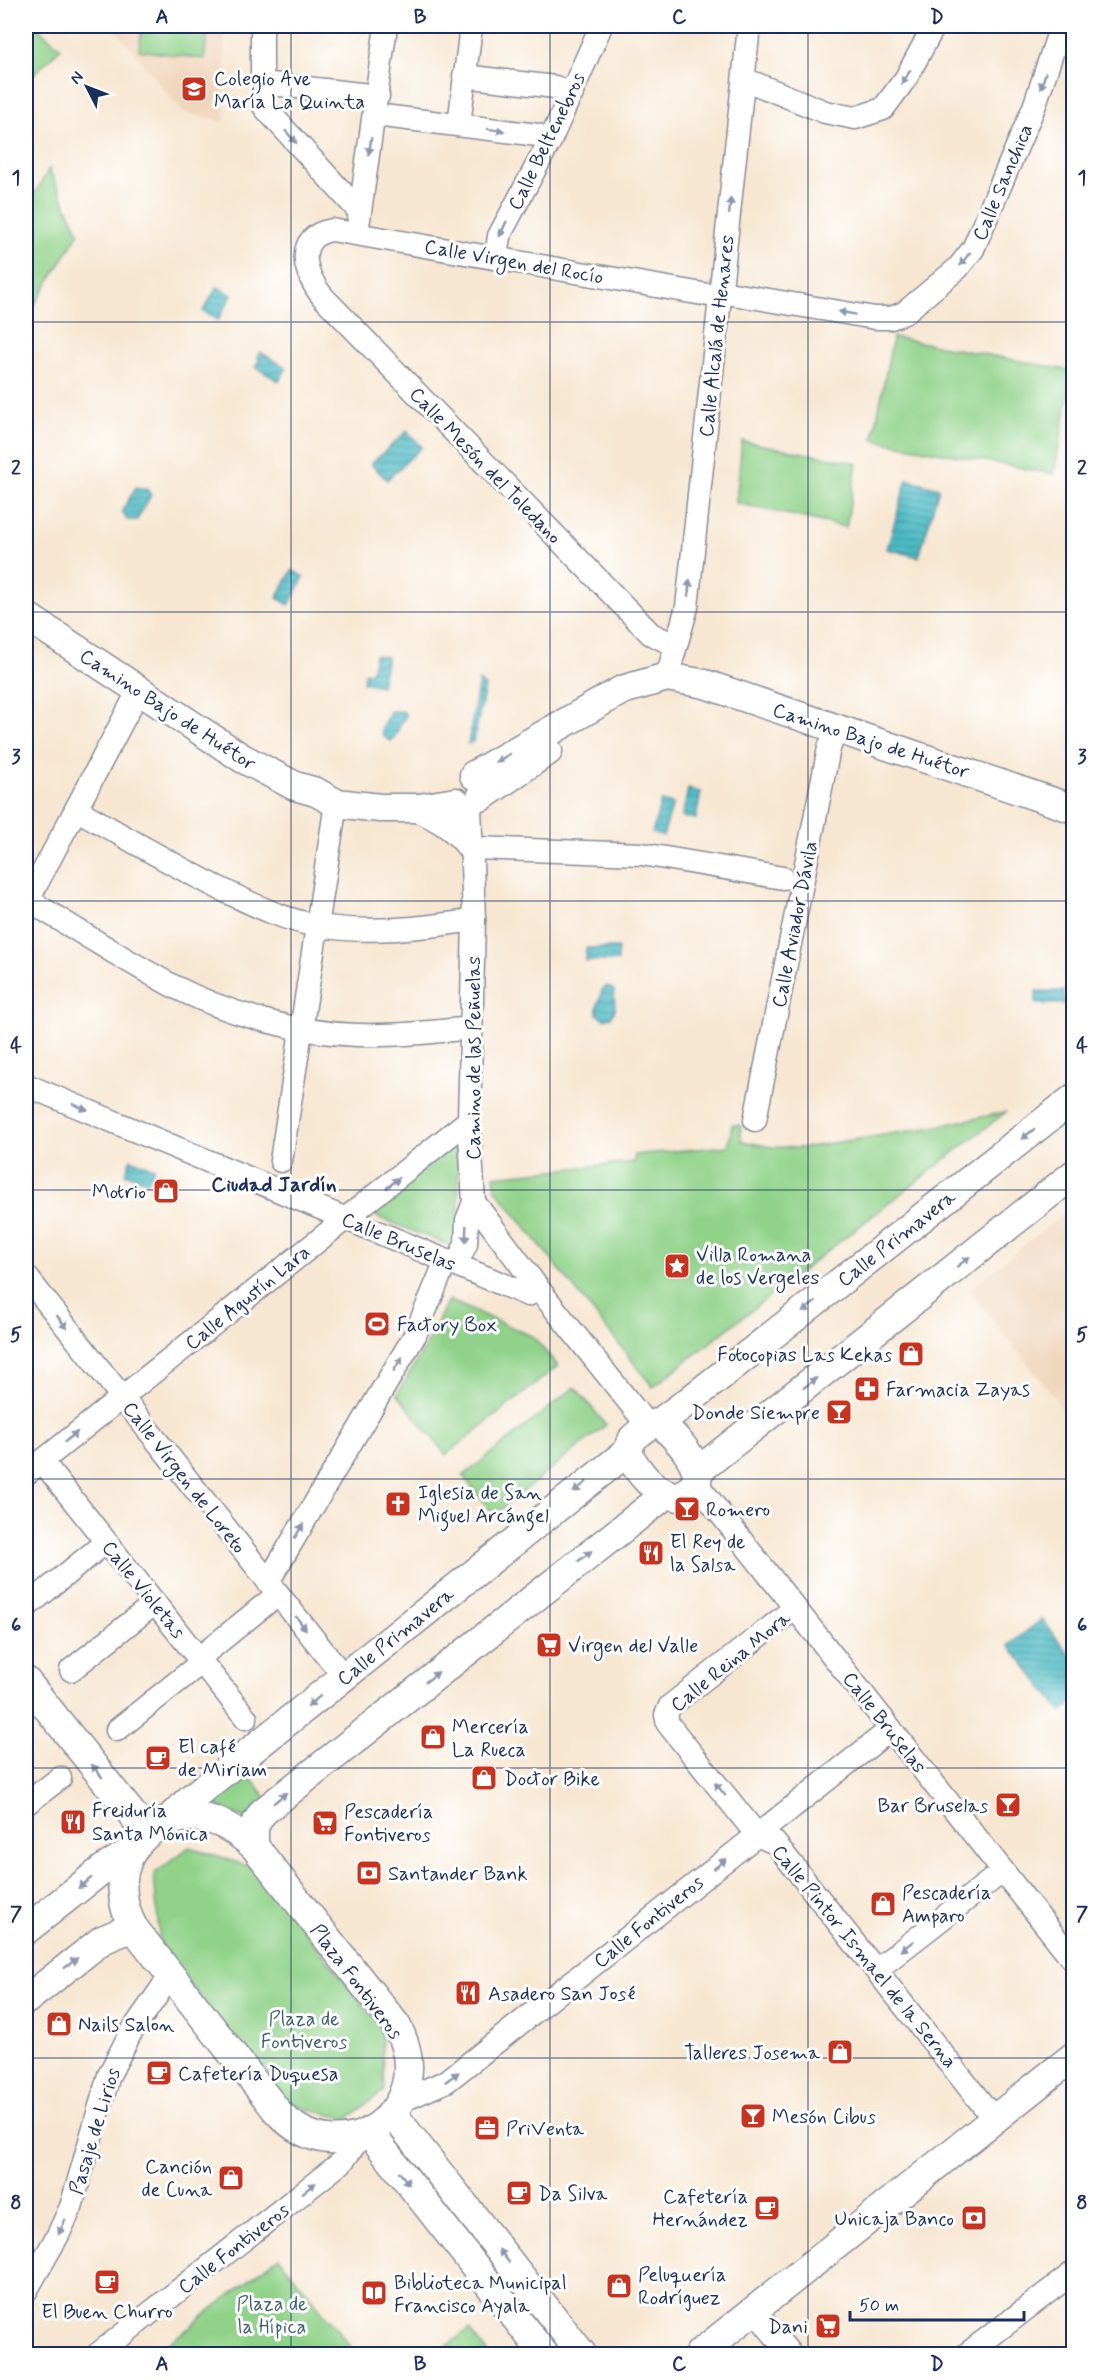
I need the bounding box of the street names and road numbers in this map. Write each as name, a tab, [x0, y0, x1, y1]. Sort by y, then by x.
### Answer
street label: Calle Beltenebros	[502, 68, 593, 215]
street label: Calle Sanchica	[967, 120, 1040, 245]
street label: Calle Virgen del Rocío	[422, 233, 605, 293]
street label: Calle Alcalá de Henares	[693, 234, 742, 438]
street label: Calle Mesón del Toledano	[403, 382, 567, 551]
street label: Camino Bajo de Huétor	[74, 643, 261, 778]
street label: Camino Bajo de Huétor	[769, 697, 973, 786]
street label: Calle Aviador Dávila	[766, 839, 825, 1010]
street label: Camino de las Peñuelas	[461, 956, 488, 1160]
street label: Calle Primavera	[832, 1184, 962, 1294]
street label: Calle Bruselas	[337, 1206, 460, 1279]
street label: Calle Agustín Lara	[180, 1239, 316, 1357]
street label: Calle Virgen de Loreto	[115, 1396, 252, 1560]
street label: Calle Violetas	[95, 1535, 191, 1645]
street label: Calle Primavera	[332, 1581, 461, 1693]
street label: Calle Reina Mora	[665, 1605, 797, 1719]
street label: Calle Bruselas	[836, 1667, 932, 1779]
street label: Calle Pintor Ismael de la Serna	[765, 1839, 963, 2074]
street label: Calle Fontiveros	[588, 1869, 710, 1975]
street label: Plaza Fontiveros	[303, 1919, 408, 2045]
street label: Pasaje de Lirios	[63, 2065, 128, 2198]
street label: Calle Fontiveros	[173, 2197, 295, 2301]

